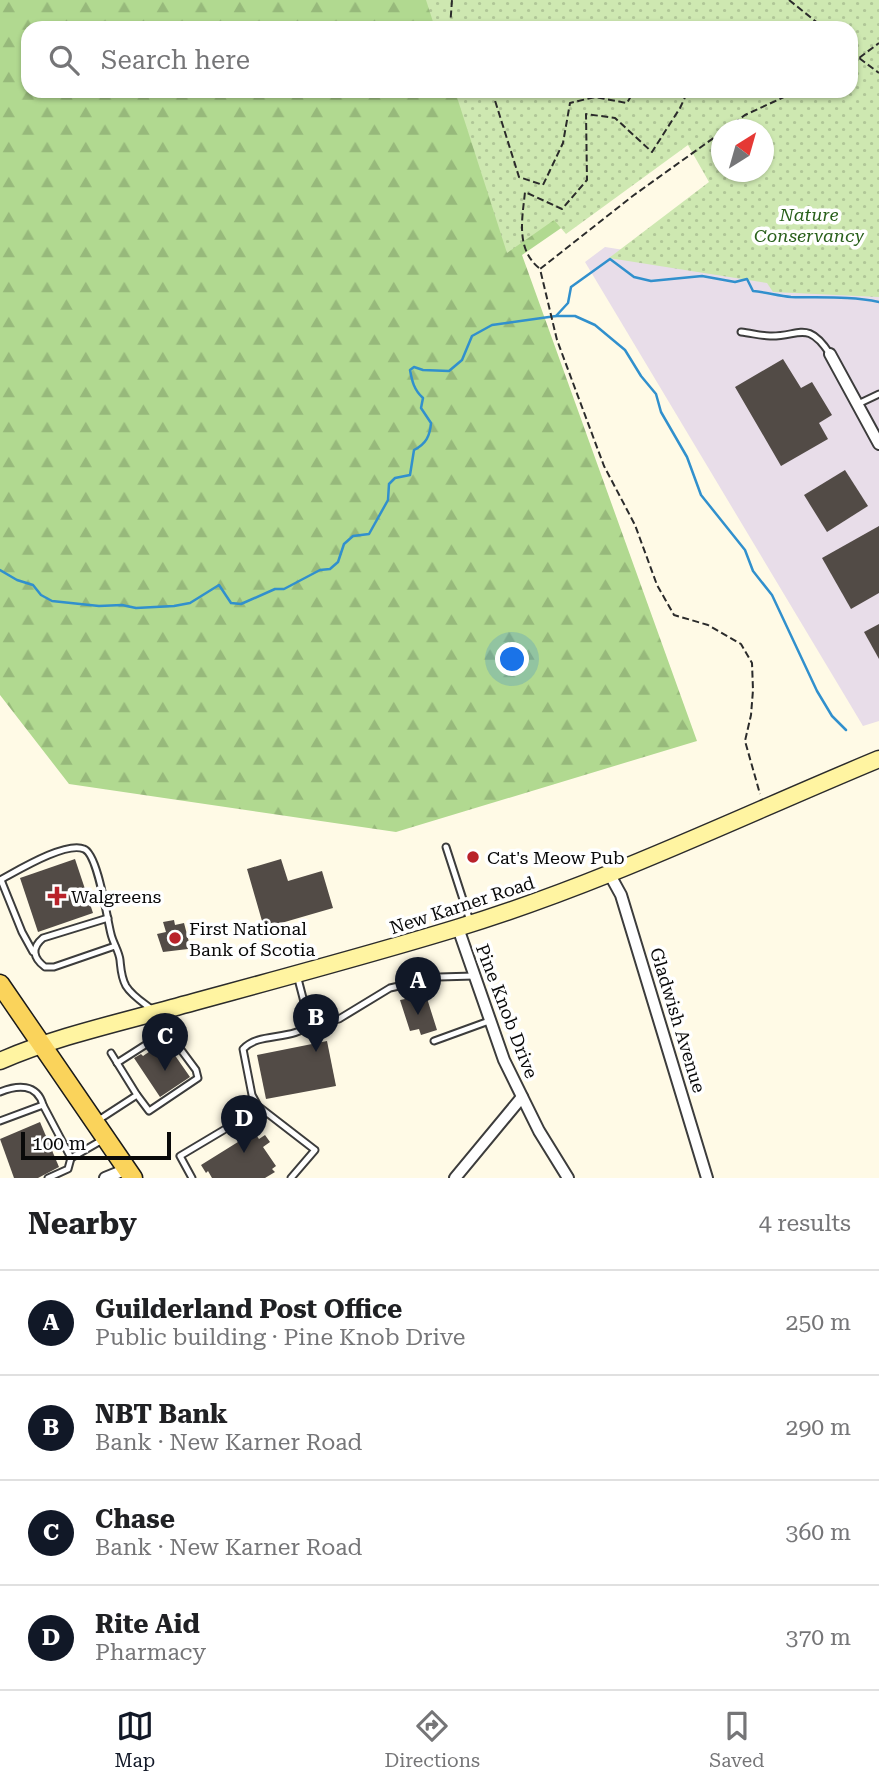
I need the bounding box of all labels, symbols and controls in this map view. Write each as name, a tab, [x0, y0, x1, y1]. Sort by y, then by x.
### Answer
search box	[21, 21, 858, 98]
icon: search	[45, 41, 83, 79]
text: Search here	[101, 45, 250, 75]
north arrow	[711, 119, 774, 182]
park label: Nature Conservancy	[754, 204, 865, 246]
your location	[495, 642, 529, 676]
place label: Cat's Meow Pub	[487, 847, 625, 868]
marker: Cat's Meow Pub	[465, 849, 481, 865]
street label: New Karner Road	[387, 872, 537, 938]
place label: Walgreens	[71, 886, 161, 907]
marker: Walgreens	[49, 888, 65, 904]
place label: First National Bank of Scotia	[189, 918, 315, 960]
marker: First National Bank of Scotia	[167, 930, 183, 946]
street label: Pine Knob Drive	[472, 941, 542, 1081]
street label: Gladwish Avenue	[646, 945, 710, 1095]
pin: A	[395, 957, 441, 1015]
pin: B	[293, 994, 339, 1052]
pin: C	[142, 1013, 188, 1071]
pin: D	[221, 1095, 267, 1153]
scale bar	[21, 1129, 172, 1161]
text: 100 m	[32, 1132, 86, 1155]
text: Nearby	[28, 1206, 137, 1241]
text: 4 results	[759, 1210, 851, 1237]
text: Guilderland Post Office	[95, 1294, 402, 1324]
text: A	[43, 1309, 59, 1336]
text: 250 m	[786, 1309, 851, 1336]
text: Public building · Pine Knob Drive	[95, 1324, 465, 1351]
text: NBT Bank	[95, 1399, 228, 1429]
text: B	[43, 1414, 59, 1441]
text: 290 m	[786, 1414, 851, 1441]
text: Bank · New Karner Road	[95, 1429, 362, 1456]
text: Chase	[95, 1504, 175, 1534]
text: C	[43, 1519, 59, 1546]
text: 360 m	[786, 1519, 851, 1546]
text: Bank · New Karner Road	[95, 1534, 362, 1561]
text: Rite Aid	[95, 1609, 200, 1639]
text: D	[42, 1624, 60, 1651]
text: 370 m	[786, 1624, 851, 1651]
text: Pharmacy	[95, 1639, 206, 1666]
tab: Map	[115, 1707, 155, 1772]
tab: Directions	[384, 1707, 480, 1772]
tab: Saved	[709, 1707, 764, 1772]

